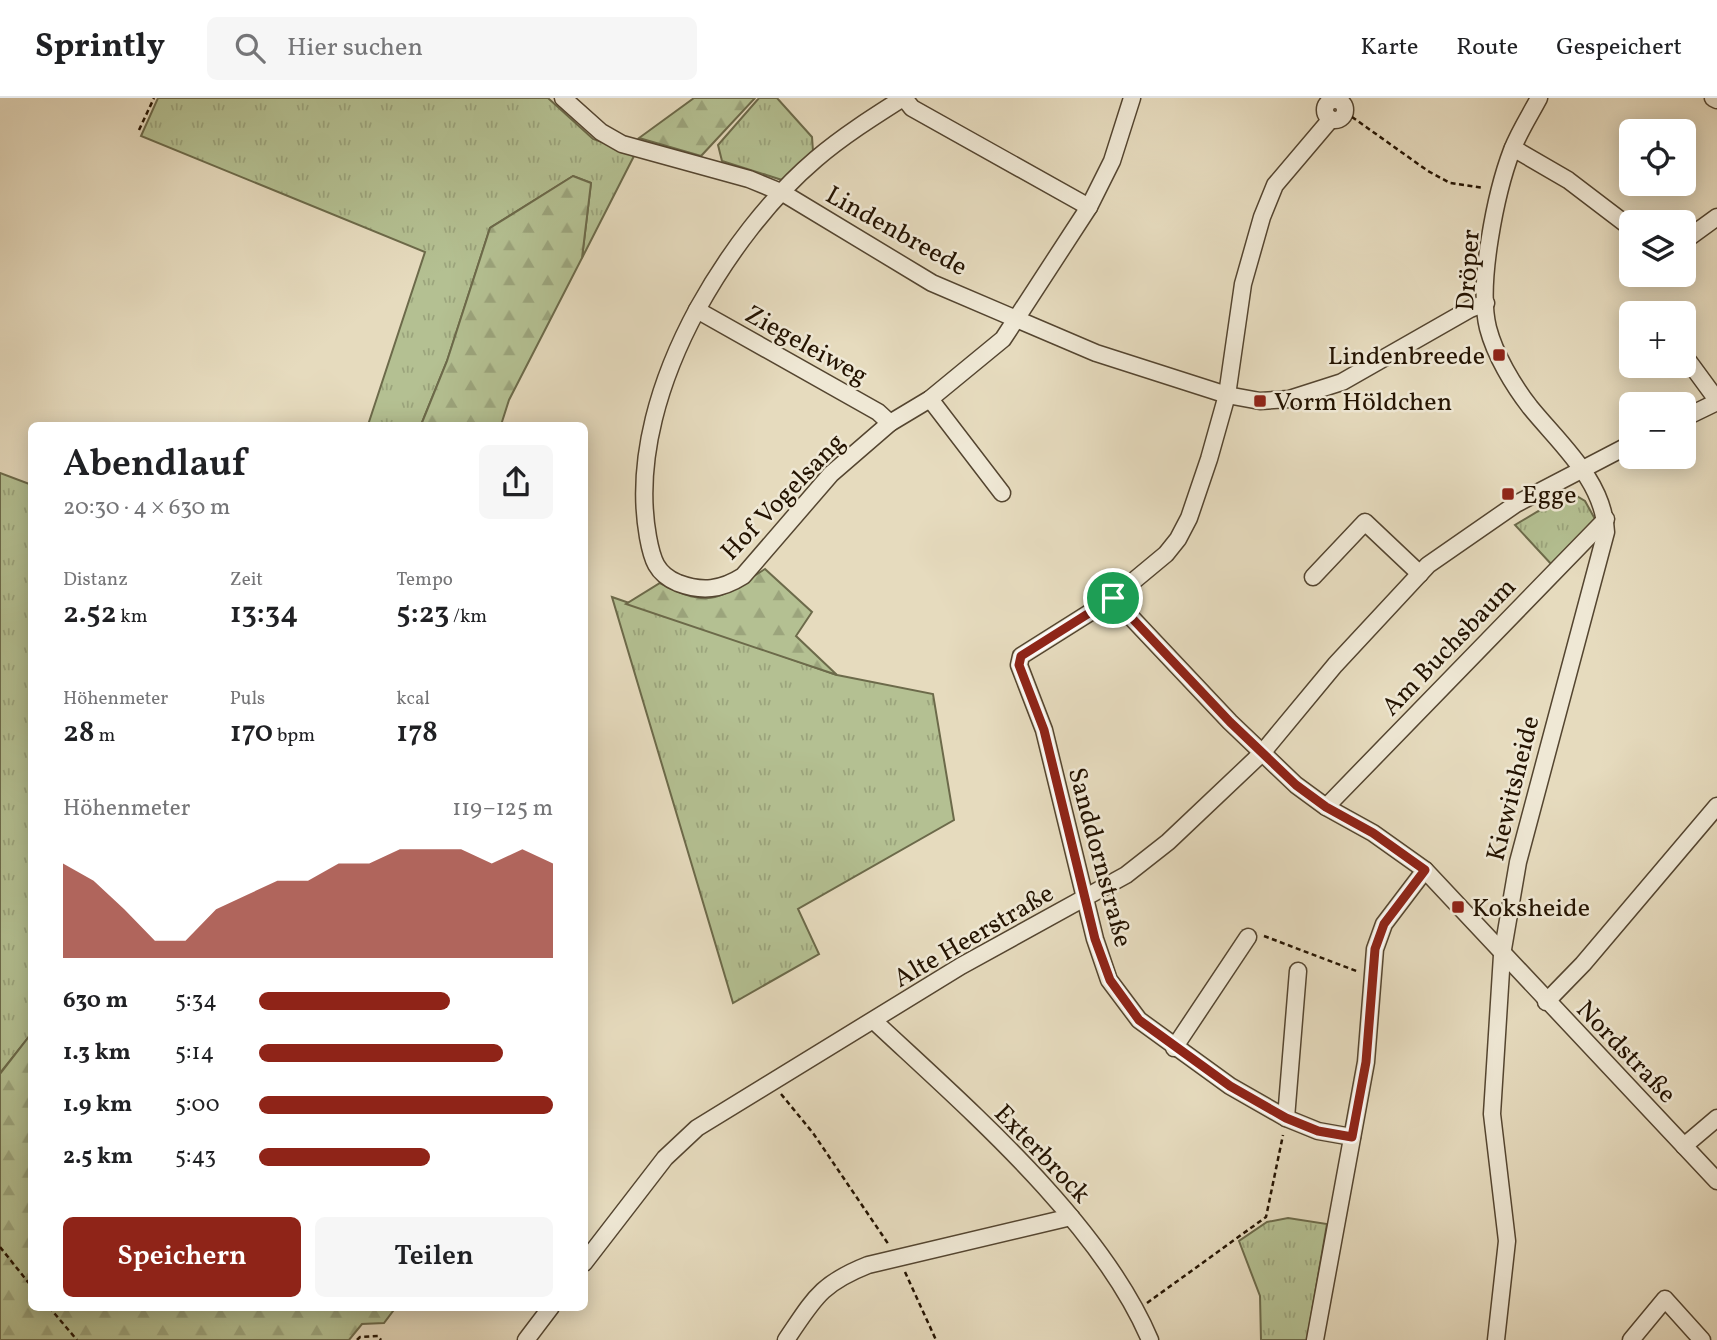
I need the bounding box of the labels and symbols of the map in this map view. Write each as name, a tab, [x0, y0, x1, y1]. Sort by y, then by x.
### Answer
street label: Lindenbreede	[819, 178, 973, 286]
street label: Dröper	[1448, 228, 1490, 312]
street label: Ziegeleiweg	[738, 297, 874, 394]
place label: Lindenbreede	[1328, 339, 1485, 375]
marker: Lindenbreede	[1491, 347, 1507, 363]
place label: Vorm Höldchen	[1274, 385, 1452, 421]
marker: Vorm Höldchen	[1252, 393, 1268, 409]
street label: Hof Vogelsang	[713, 426, 854, 569]
place label: Egge	[1522, 478, 1577, 514]
marker: Egge	[1500, 486, 1516, 502]
pin	[1083, 568, 1143, 628]
street label: Am Buchsbaum	[1374, 570, 1525, 725]
street label: Kiewitsheide	[1479, 712, 1549, 865]
street label: Sanddornstraße	[1058, 764, 1140, 951]
street label: Alte Heerstraße	[887, 876, 1061, 997]
place label: Koksheide	[1472, 891, 1590, 927]
marker: Koksheide	[1450, 899, 1466, 915]
street label: Nordstraße	[1567, 993, 1684, 1112]
street label: Exterbrock	[985, 1097, 1098, 1212]

